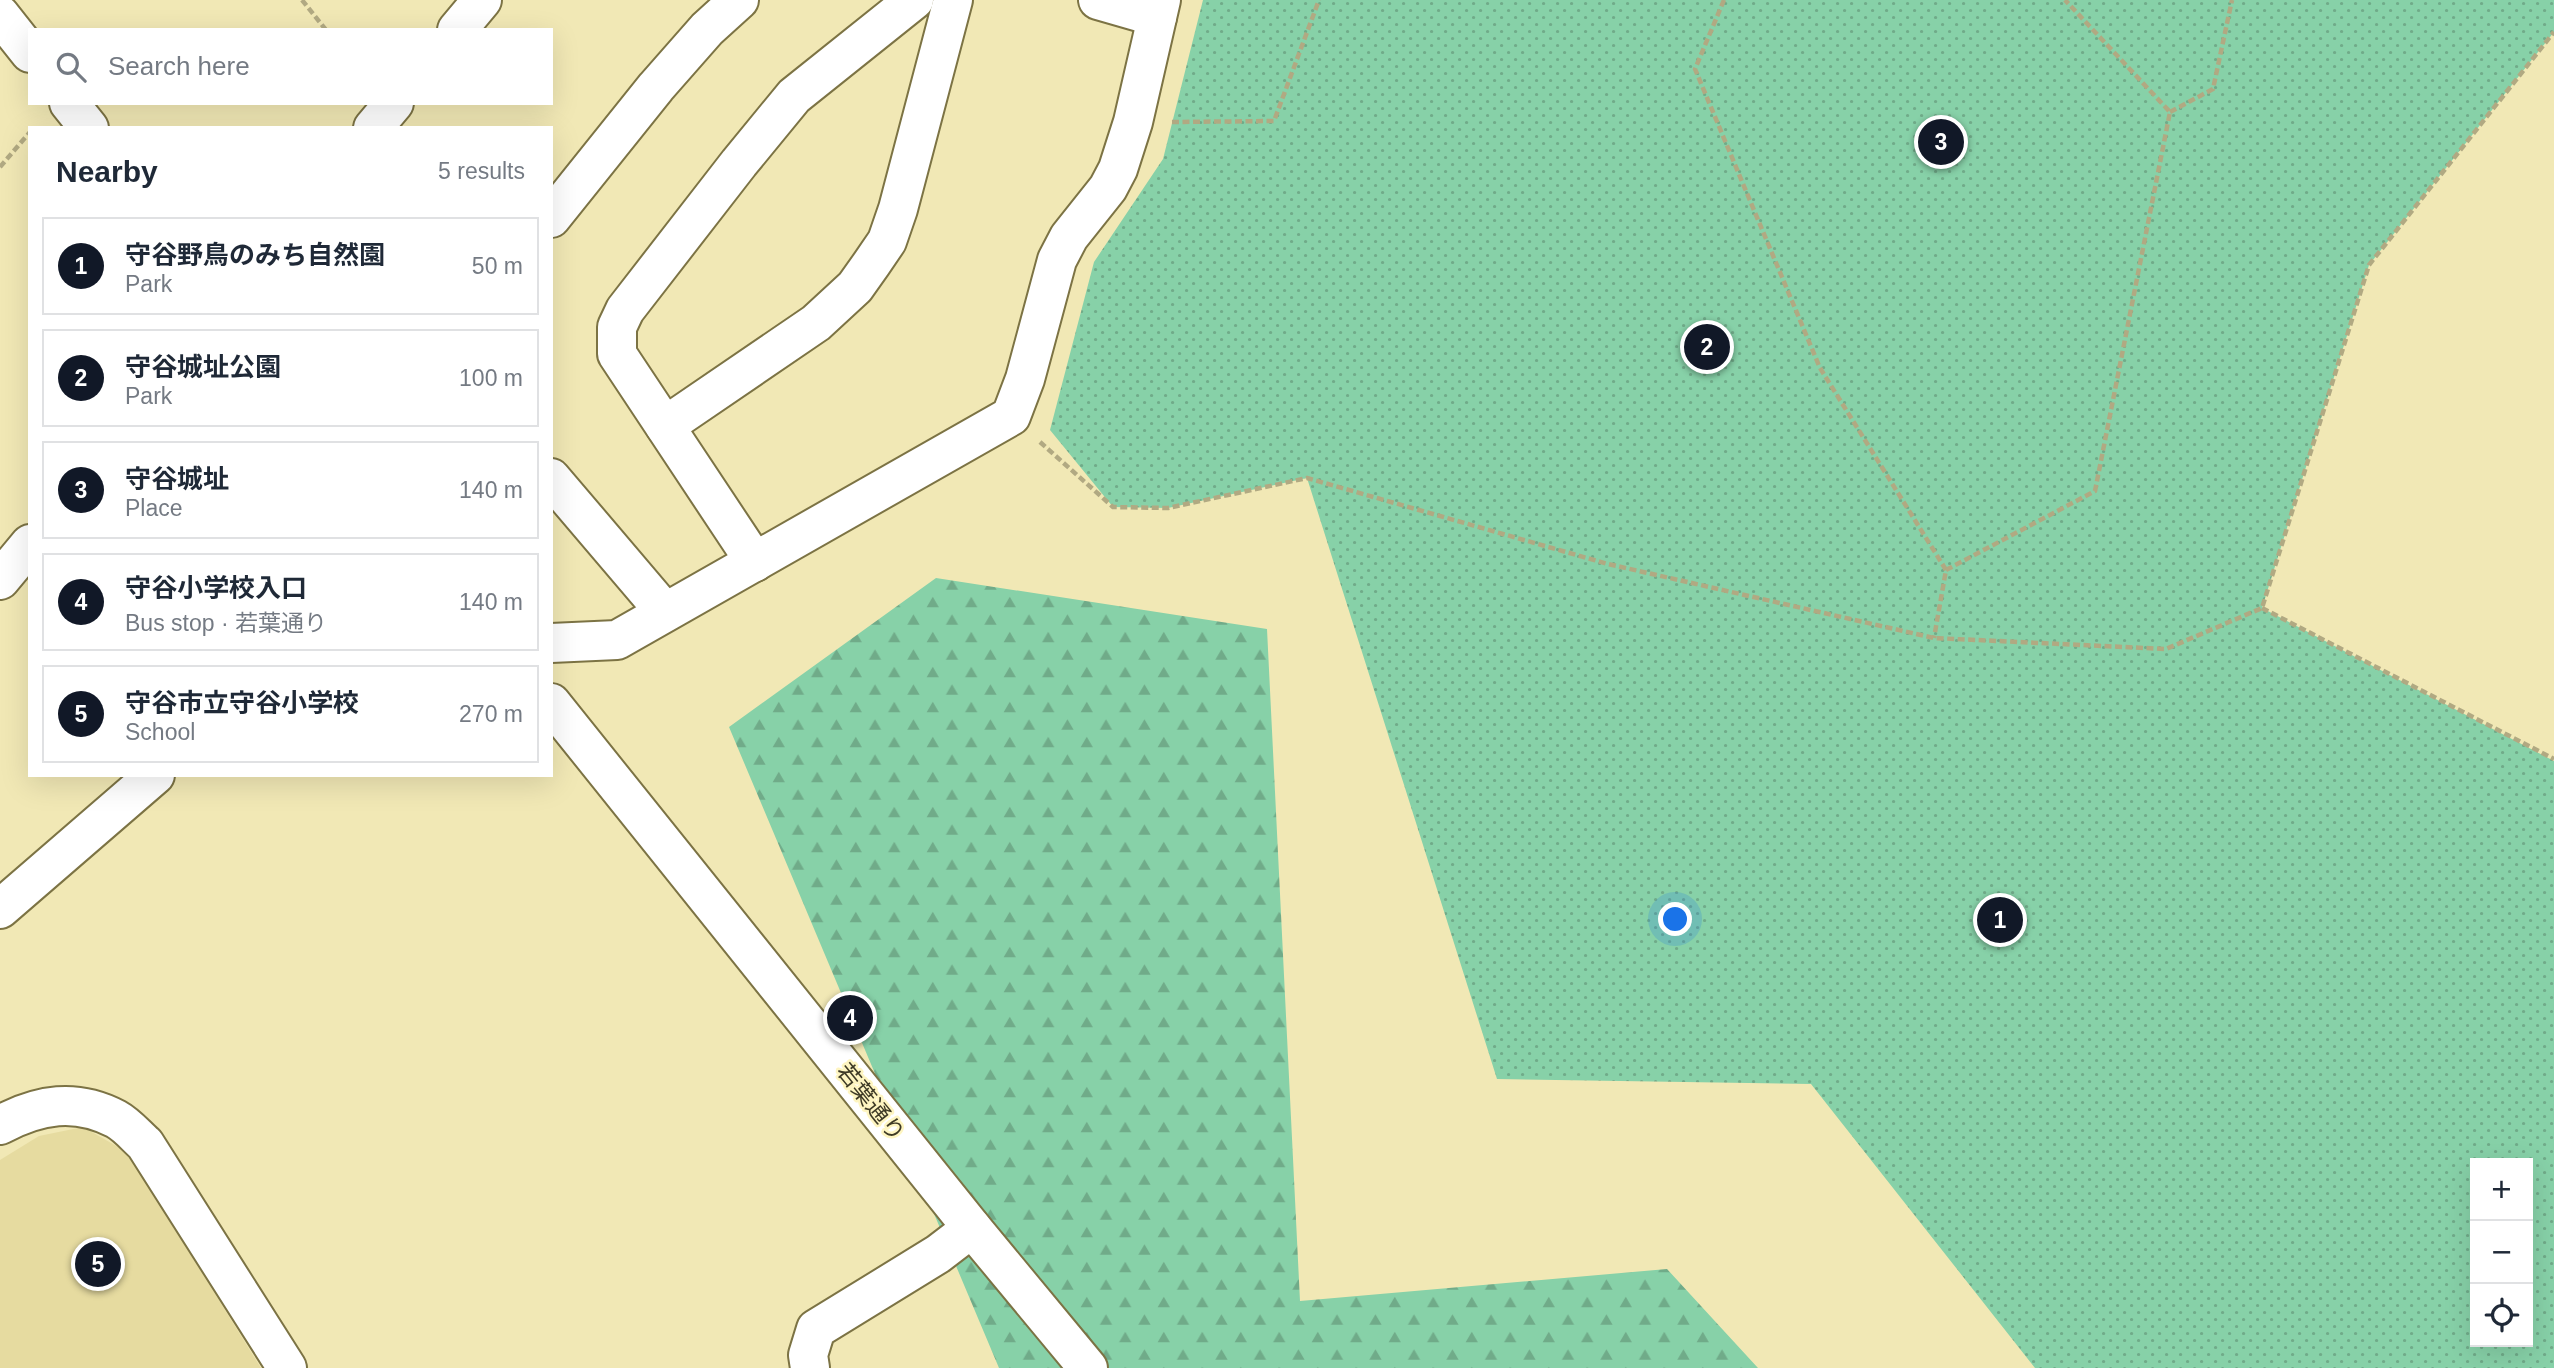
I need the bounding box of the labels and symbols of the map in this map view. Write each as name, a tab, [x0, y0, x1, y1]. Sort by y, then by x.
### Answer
pin: 3	[1918, 116, 1964, 168]
pin: 2	[1684, 321, 1730, 373]
pin: 1	[1977, 894, 2023, 946]
your location	[1658, 902, 1692, 936]
pin: 4	[827, 992, 873, 1044]
street label: 若葉通り	[832, 1058, 910, 1146]
pin: 5	[75, 1238, 121, 1290]

